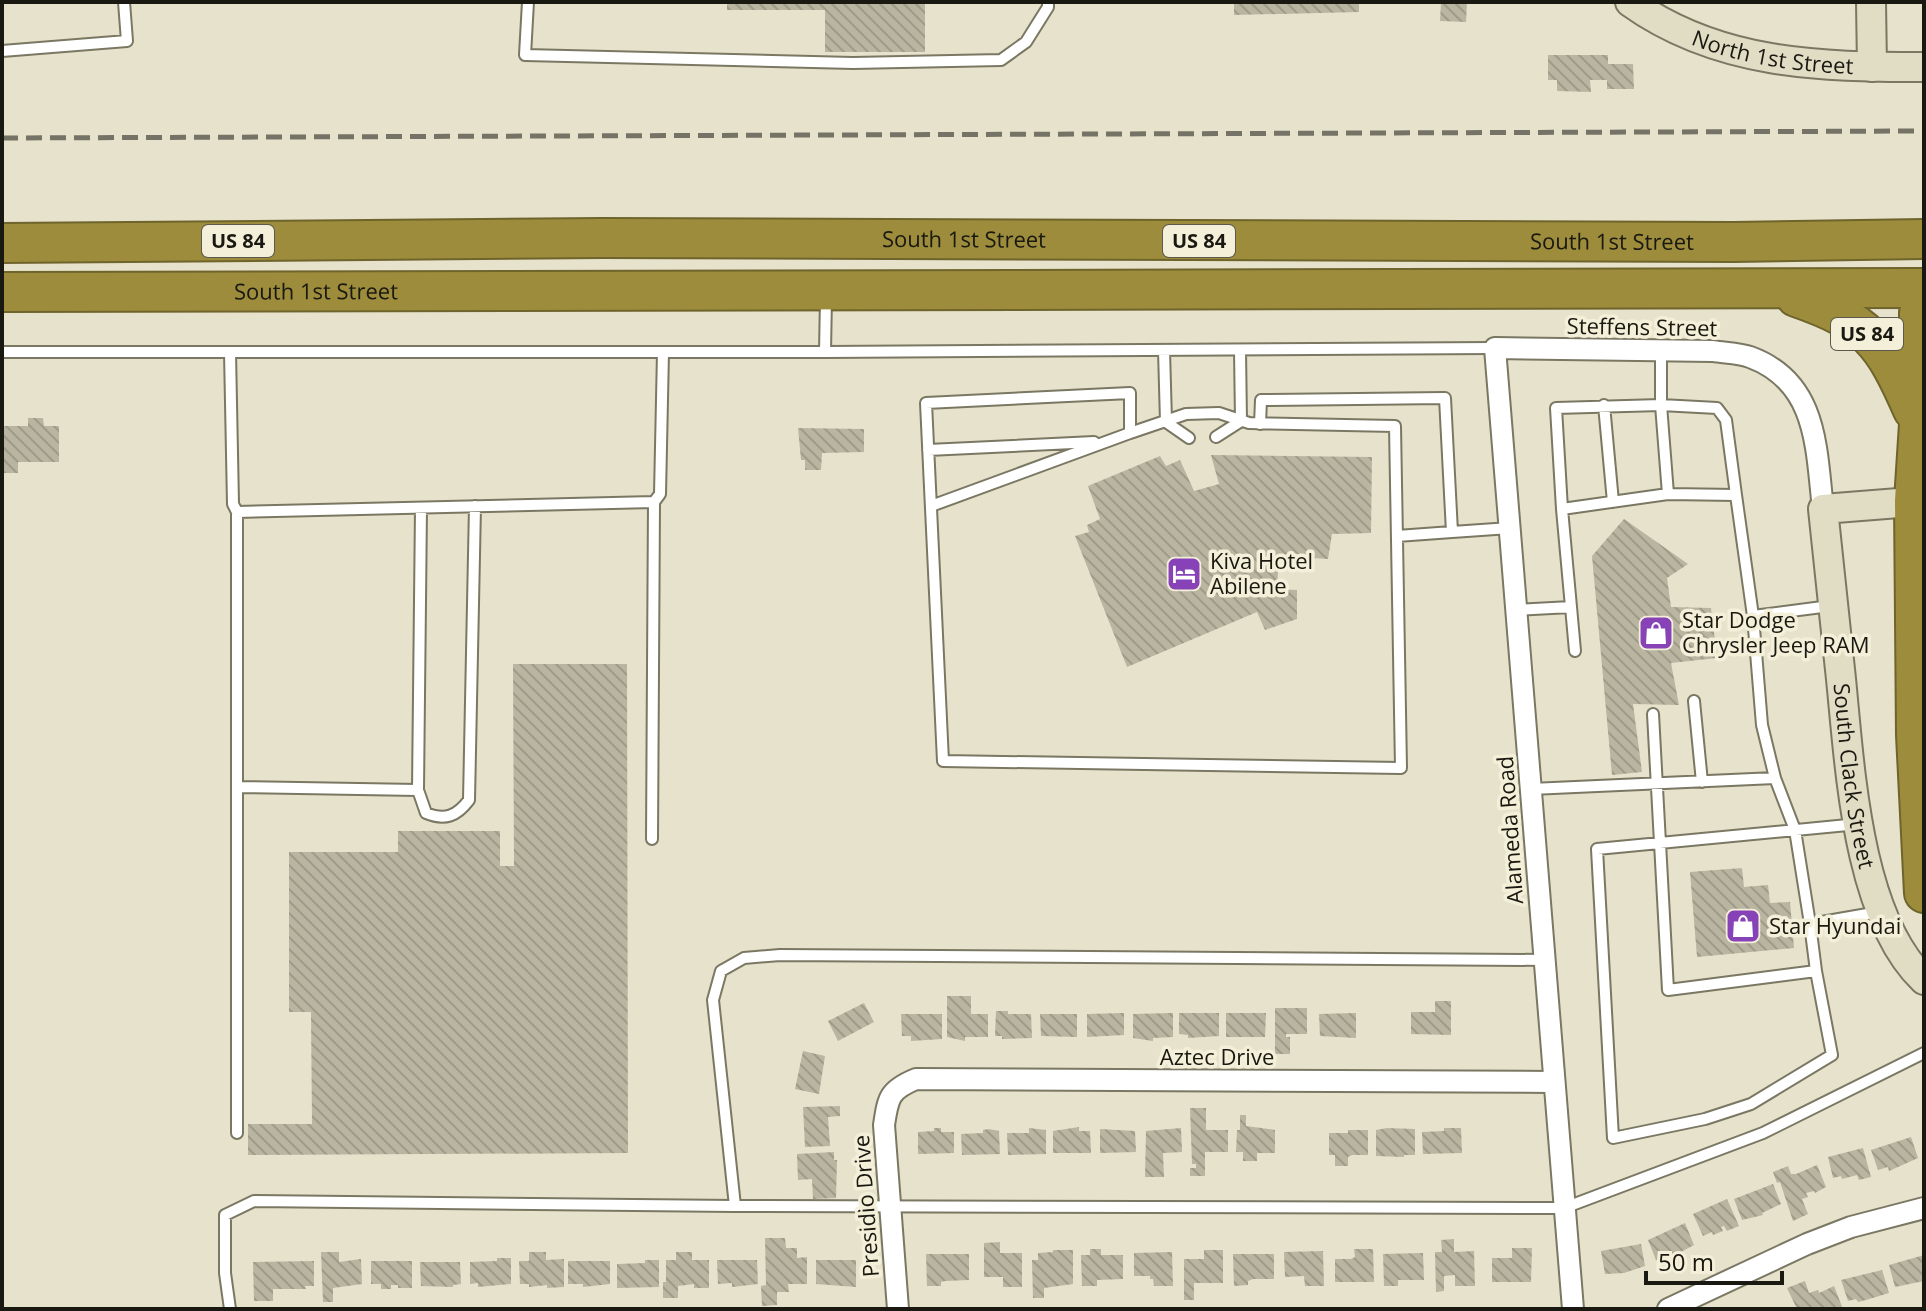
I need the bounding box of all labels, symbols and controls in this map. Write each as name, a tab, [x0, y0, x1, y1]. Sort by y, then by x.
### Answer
street label: North 1st Street	[1688, 22, 1854, 80]
street label: South 1st Street	[882, 223, 1046, 254]
road number: US 84	[202, 225, 274, 257]
road number: US 84	[1163, 225, 1235, 257]
street label: South 1st Street	[1530, 225, 1694, 256]
street label: South 1st Street	[234, 275, 398, 306]
street label: Steffens Street	[1566, 310, 1718, 342]
road number: US 84	[1831, 318, 1903, 350]
place label: Kiva Hotel Abilene	[1210, 545, 1313, 600]
hotel icon: Kiva Hotel Abilene	[1165, 555, 1203, 593]
place label: Star Dodge Chrysler Jeep RAM	[1682, 604, 1870, 659]
shop icon: Star Dodge Chrysler Jeep RAM	[1637, 614, 1675, 652]
street label: South Clack Street	[1827, 682, 1883, 872]
street label: Alameda Road	[1489, 755, 1529, 905]
shop icon: Star Hyundai	[1724, 907, 1762, 945]
place label: Star Hyundai	[1769, 910, 1901, 940]
street label: Aztec Drive	[1160, 1041, 1274, 1071]
street label: Presidio Drive	[845, 1134, 885, 1278]
scale bar	[1646, 1235, 1782, 1285]
text: 50 m	[1658, 1245, 1714, 1278]

